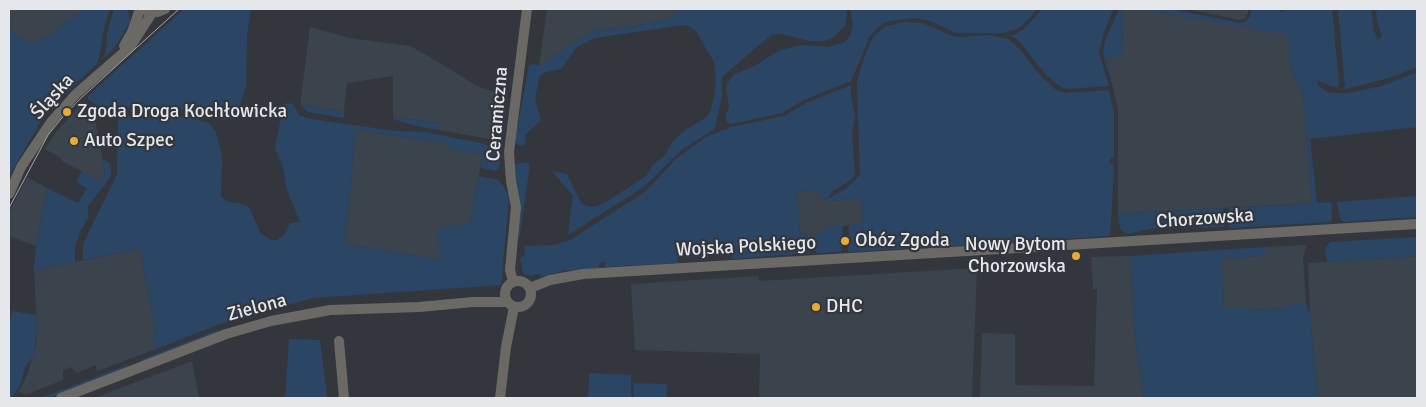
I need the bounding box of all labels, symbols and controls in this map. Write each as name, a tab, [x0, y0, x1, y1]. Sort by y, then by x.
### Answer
street label: Ceramiczna	[483, 66, 513, 162]
street label: Śląska	[27, 70, 79, 124]
place label: Zgoda Droga Kochłowicka	[77, 101, 287, 123]
marker: Zgoda Droga Kochłowicka	[61, 106, 73, 118]
place label: Auto Szpec	[84, 130, 174, 152]
marker: Auto Szpec	[68, 135, 80, 147]
street label: Chorzowska	[1155, 204, 1255, 234]
place label: Obóz Zgoda	[855, 230, 950, 252]
street label: Wojska Polskiego	[675, 232, 817, 262]
place label: Nowy Bytom Chorzowska	[965, 234, 1066, 278]
marker: Obóz Zgoda	[839, 235, 851, 247]
marker: Nowy Bytom Chorzowska	[1070, 250, 1082, 262]
street label: Zielona	[225, 289, 289, 327]
place label: DHC	[826, 296, 863, 318]
marker: DHC	[810, 301, 822, 313]

